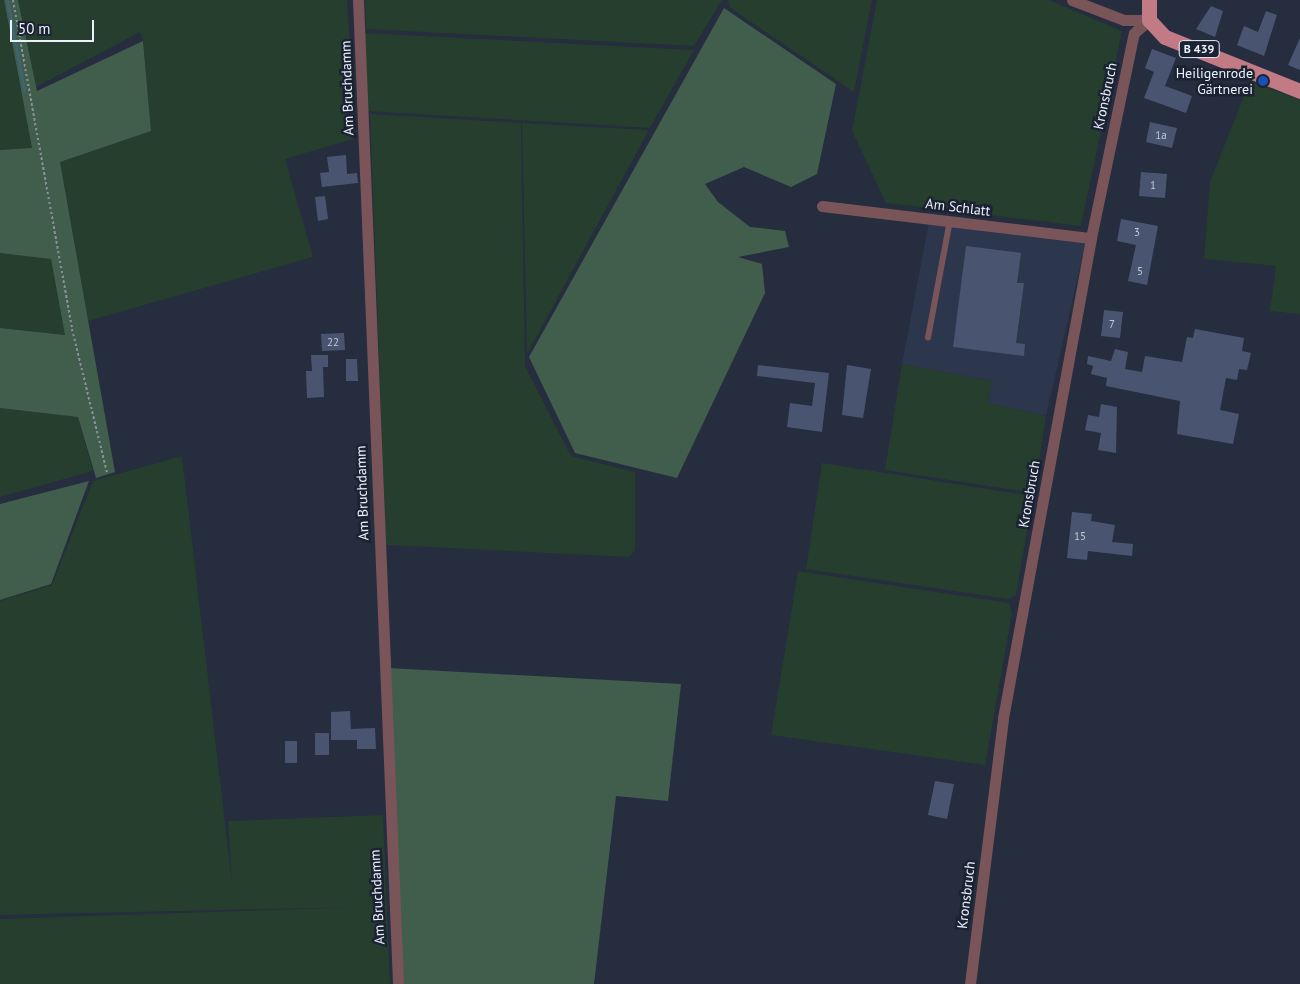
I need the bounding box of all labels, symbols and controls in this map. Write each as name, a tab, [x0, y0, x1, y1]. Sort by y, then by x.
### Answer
scale bar	[12, 10, 96, 42]
text: 50 m	[18, 19, 51, 38]
street label: Am Bruchdamm	[337, 40, 357, 136]
road number: B 439	[1178, 40, 1220, 59]
street label: Kronsbruch	[1090, 61, 1120, 131]
place label: Heiligenrode Gärtnerei	[1176, 65, 1253, 98]
marker: Heiligenrode Gärtnerei	[1257, 75, 1269, 87]
house number: 1a	[1155, 128, 1167, 142]
house number: 1	[1150, 178, 1156, 192]
street label: Am Schlatt	[925, 195, 991, 219]
house number: 3	[1134, 225, 1140, 239]
house number: 5	[1137, 264, 1143, 278]
house number: 7	[1109, 317, 1115, 331]
house number: 22	[327, 335, 339, 349]
street label: Am Bruchdamm	[352, 445, 372, 541]
street label: Kronsbruch	[1015, 459, 1043, 529]
house number: 15	[1074, 529, 1086, 543]
street label: Am Bruchdamm	[366, 849, 388, 945]
street label: Kronsbruch	[954, 860, 978, 930]

